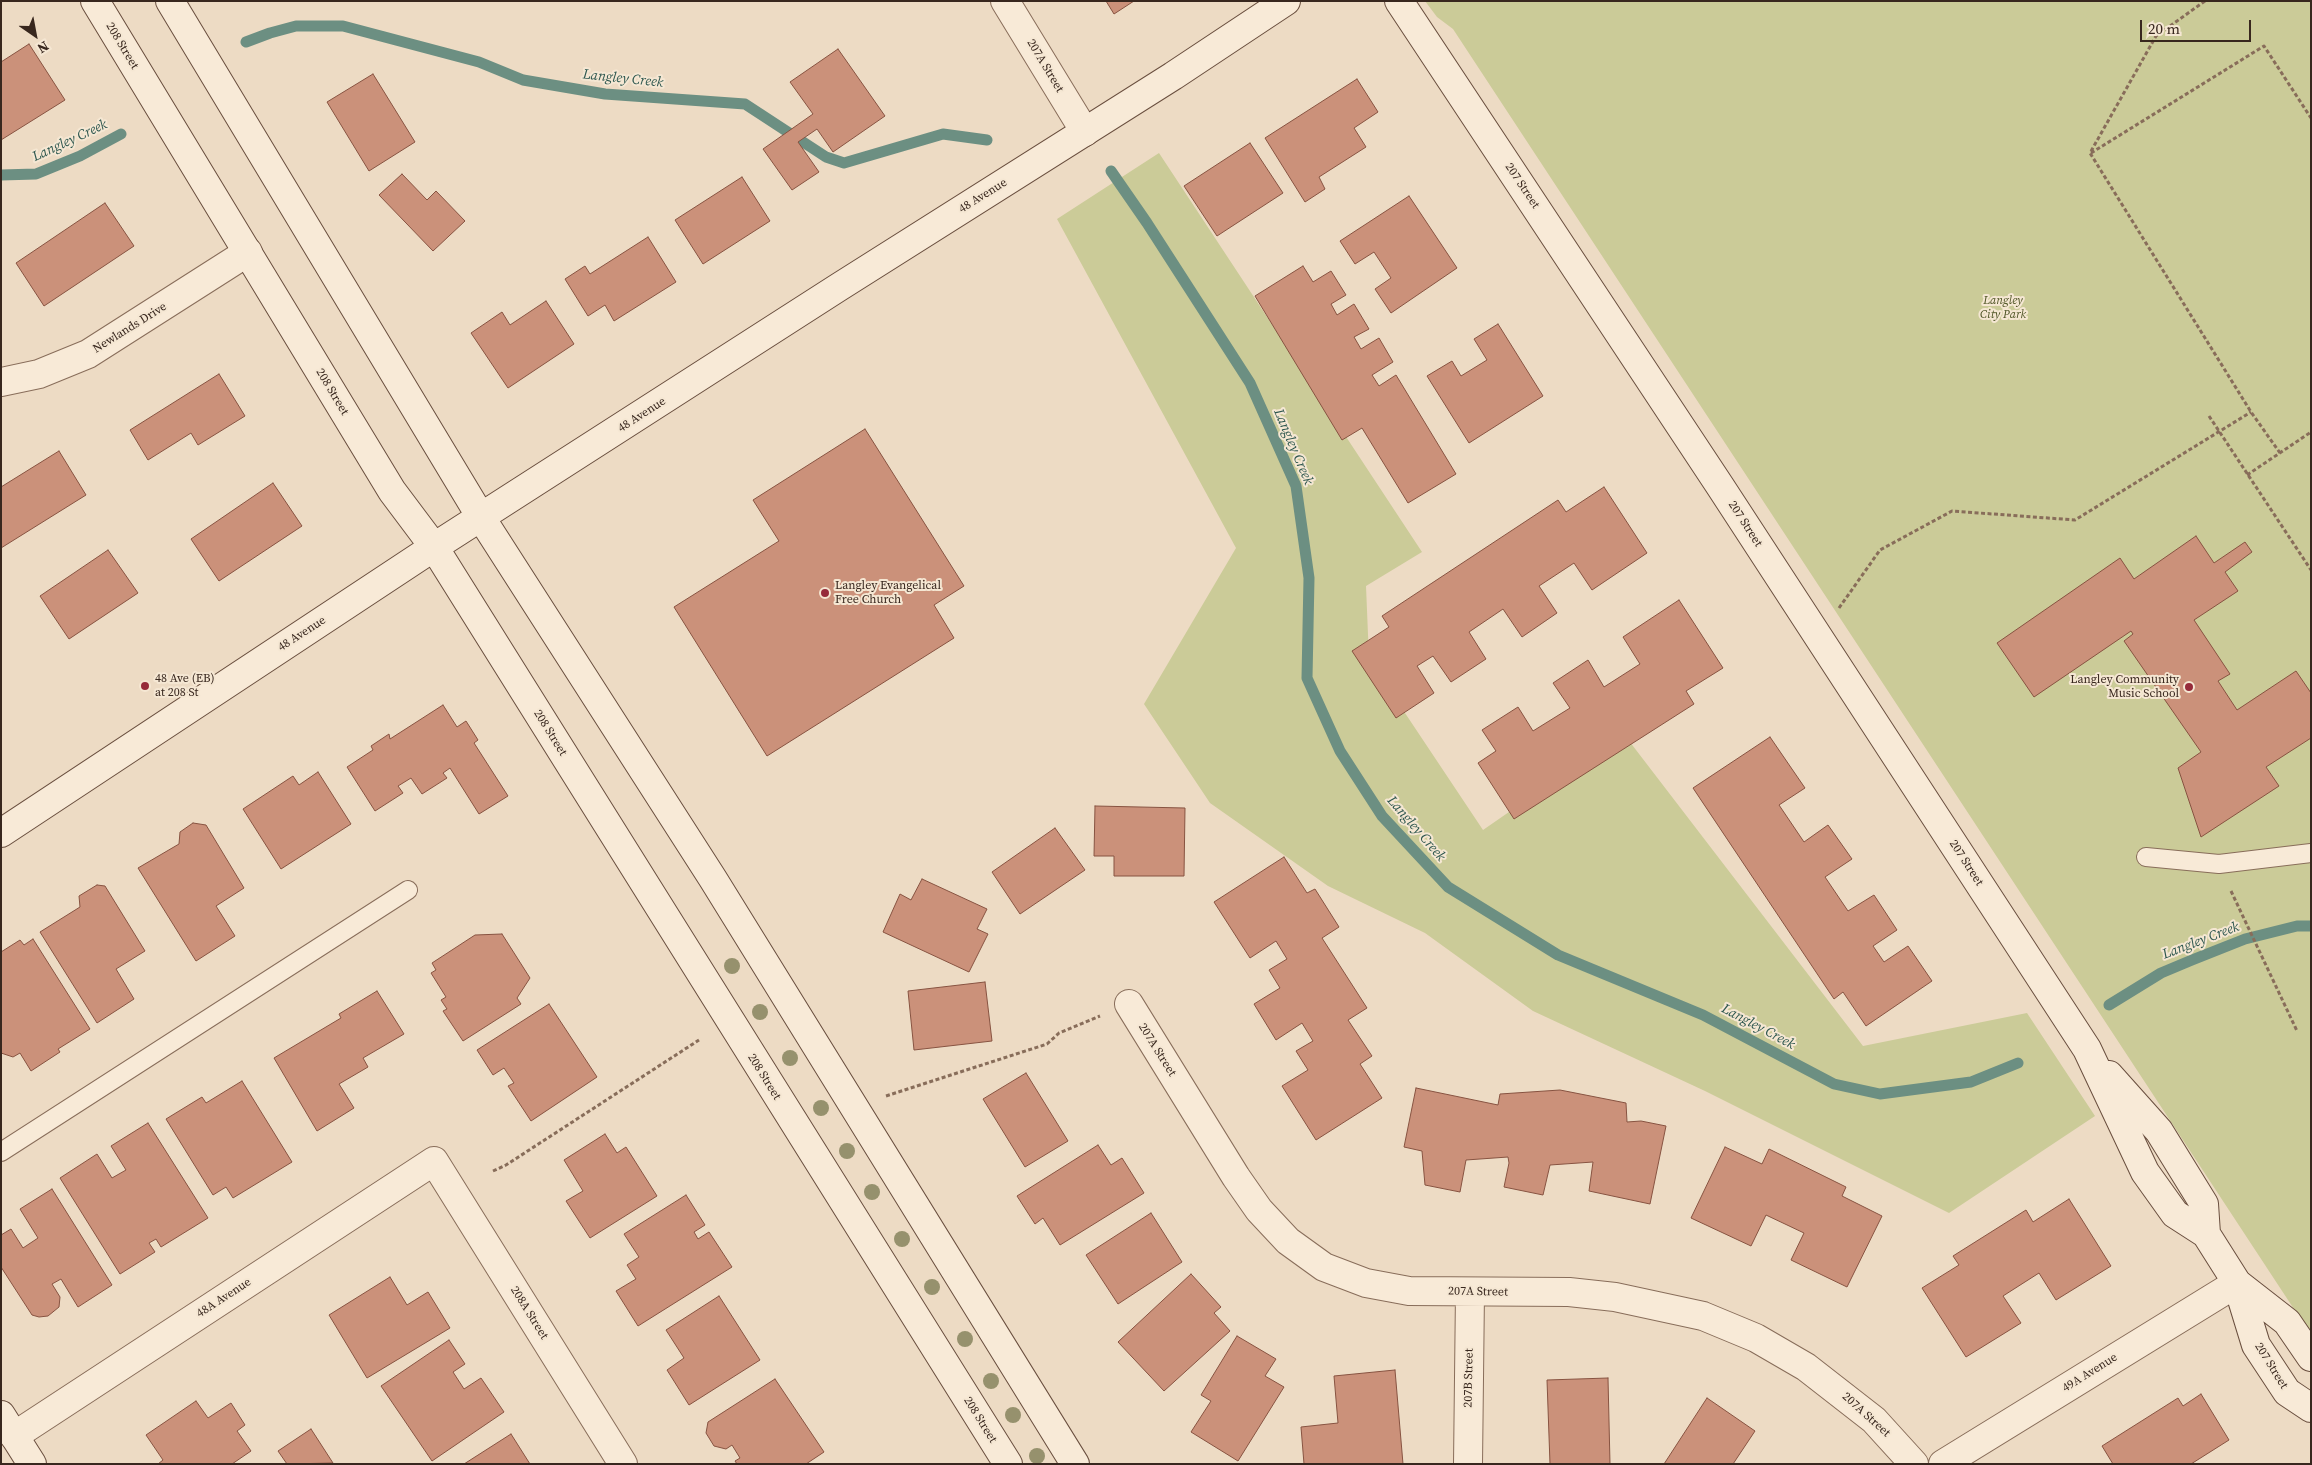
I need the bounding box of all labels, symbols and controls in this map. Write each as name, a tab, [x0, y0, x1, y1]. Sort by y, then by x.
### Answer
north arrow	[10, 10, 60, 60]
scale bar	[2142, 10, 2253, 42]
text: 20 m	[2148, 18, 2180, 39]
street label: 208 Street	[102, 20, 142, 72]
text: N	[33, 36, 53, 59]
street label: 207A Street	[1023, 37, 1067, 95]
water label: Langley Creek	[582, 66, 664, 92]
water label: Langley Creek	[30, 116, 110, 166]
street label: 207 Street	[1502, 160, 1542, 212]
street label: 48 Avenue	[956, 176, 1010, 216]
park label: Langley City Park	[1980, 294, 2026, 322]
street label: Newlands Drive	[91, 300, 169, 356]
street label: 208 Street	[312, 366, 352, 418]
street label: 48 Avenue	[615, 394, 669, 436]
water label: Langley Creek	[1269, 407, 1317, 487]
street label: 207 Street	[1725, 498, 1765, 550]
place label: Langley Evangelical Free Church	[835, 579, 941, 607]
marker: Langley Evangelical Free Church	[819, 587, 831, 599]
street label: 48 Avenue	[275, 613, 329, 655]
place label: 48 Ave (EB) at 208 St	[155, 672, 214, 700]
place label: Langley Community Music School	[2070, 673, 2179, 701]
marker: 48 Ave (EB) at 208 St	[139, 680, 151, 692]
marker: Langley Community Music School	[2183, 681, 2195, 693]
street label: 208 Street	[530, 707, 570, 759]
water label: Langley Creek	[1383, 793, 1449, 865]
street label: 207 Street	[1946, 837, 1986, 889]
water label: Langley Creek	[2160, 919, 2242, 963]
water label: Langley Creek	[1718, 1001, 1798, 1053]
street label: 207A Street	[1135, 1021, 1179, 1079]
street label: 208 Street	[744, 1051, 784, 1103]
street label: 48A Avenue	[194, 1275, 254, 1321]
street label: 208A Street	[507, 1284, 551, 1342]
street label: 207A Street	[1448, 1284, 1508, 1300]
street label: 207 Street	[2251, 1340, 2291, 1392]
street label: 207B Street	[1461, 1348, 1477, 1408]
street label: 49A Avenue	[2060, 1350, 2120, 1396]
street label: 207A Street	[1839, 1390, 1893, 1440]
street label: 208 Street	[960, 1394, 1000, 1446]

